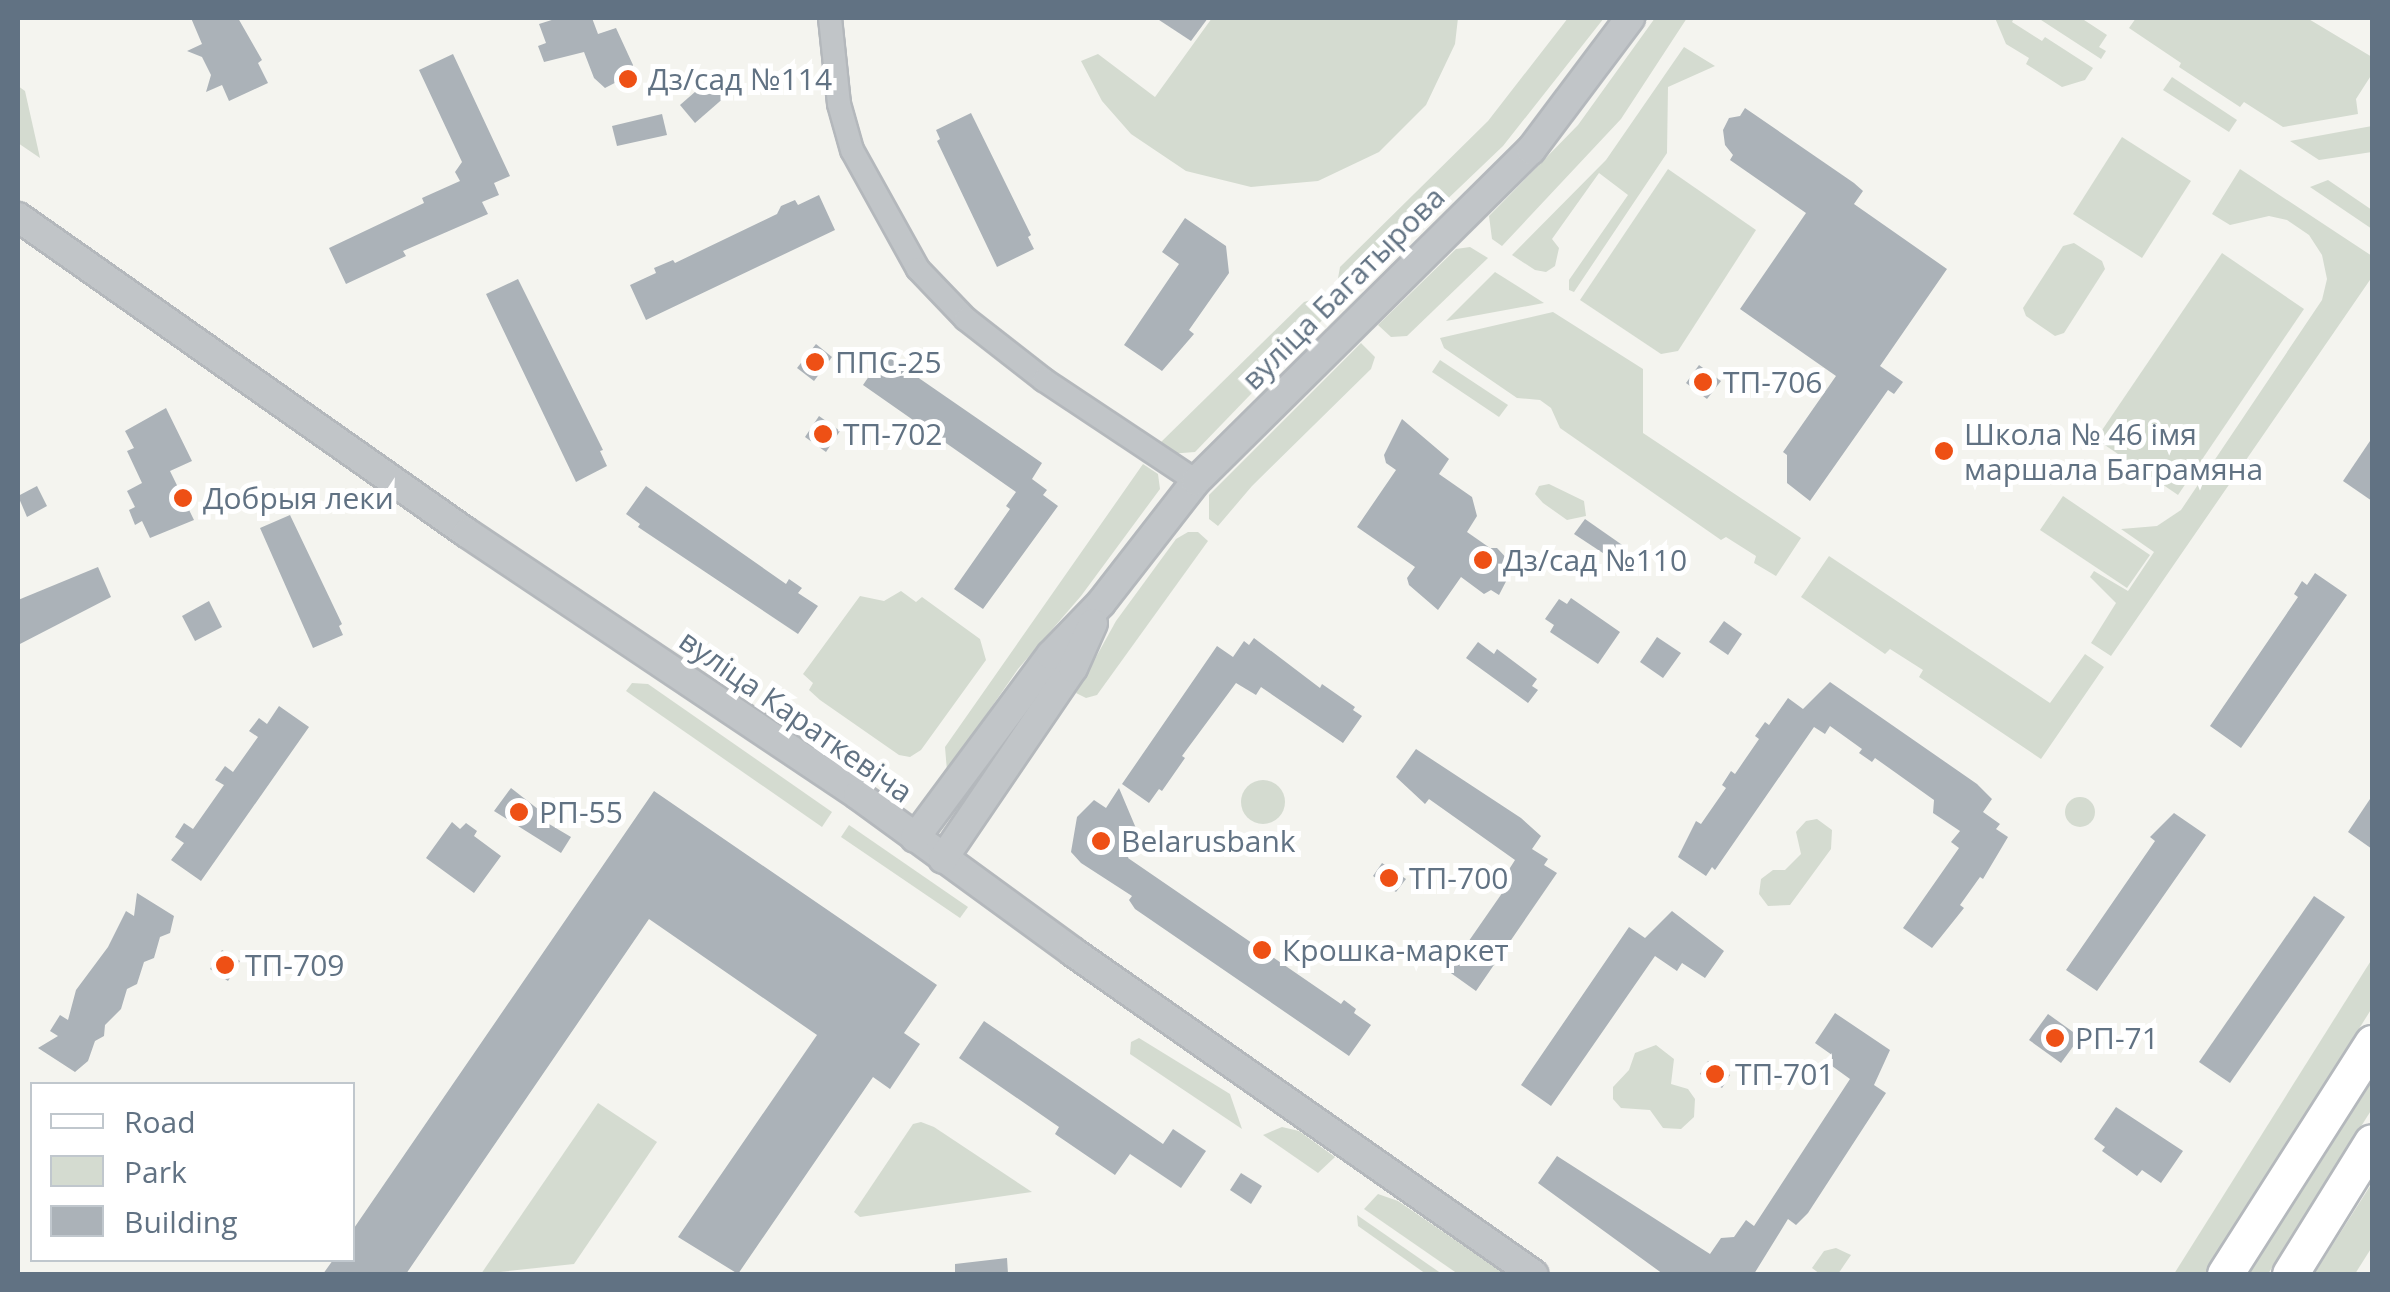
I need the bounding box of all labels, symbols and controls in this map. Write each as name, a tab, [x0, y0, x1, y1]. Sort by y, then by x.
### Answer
place label: Дз/сад №114	[648, 61, 832, 97]
marker: Дз/сад №114	[617, 68, 639, 90]
street label: вуліца Багатырова	[1234, 179, 1452, 397]
place label: ППС-25	[835, 344, 942, 380]
marker: ППС-25	[804, 351, 826, 373]
place label: ТП-706	[1723, 364, 1822, 400]
marker: ТП-706	[1692, 371, 1714, 393]
place label: ТП-702	[843, 416, 942, 452]
place label: Школа № 46 імя маршала Баграмяна	[1964, 416, 2263, 486]
marker: ТП-702	[812, 423, 834, 445]
marker: Школа № 46 імя маршала Баграмяна	[1933, 440, 1955, 462]
place label: Добрыя леки	[203, 480, 394, 516]
marker: Добрыя леки	[172, 487, 194, 509]
place label: Дз/сад №110	[1503, 542, 1687, 578]
marker: Дз/сад №110	[1472, 549, 1494, 571]
street label: вуліца Караткевіча	[672, 622, 920, 810]
place label: РП-55	[539, 794, 623, 830]
marker: РП-55	[508, 801, 530, 823]
place label: Belarusbank	[1121, 823, 1296, 859]
marker: Belarusbank	[1090, 830, 1112, 852]
place label: ТП-700	[1409, 860, 1508, 896]
marker: ТП-700	[1378, 867, 1400, 889]
place label: Крошка-маркет	[1282, 932, 1509, 968]
marker: Крошка-маркет	[1251, 939, 1273, 961]
place label: ТП-709	[245, 947, 344, 983]
marker: ТП-709	[214, 954, 236, 976]
place label: РП-71	[2075, 1020, 2159, 1056]
marker: РП-71	[2044, 1027, 2066, 1049]
place label: ТП-701	[1735, 1056, 1834, 1092]
marker: ТП-701	[1704, 1063, 1726, 1085]
legend	[30, 1082, 355, 1262]
text: Road	[124, 1101, 196, 1142]
text: Park	[124, 1151, 187, 1192]
text: Building	[124, 1201, 238, 1242]

